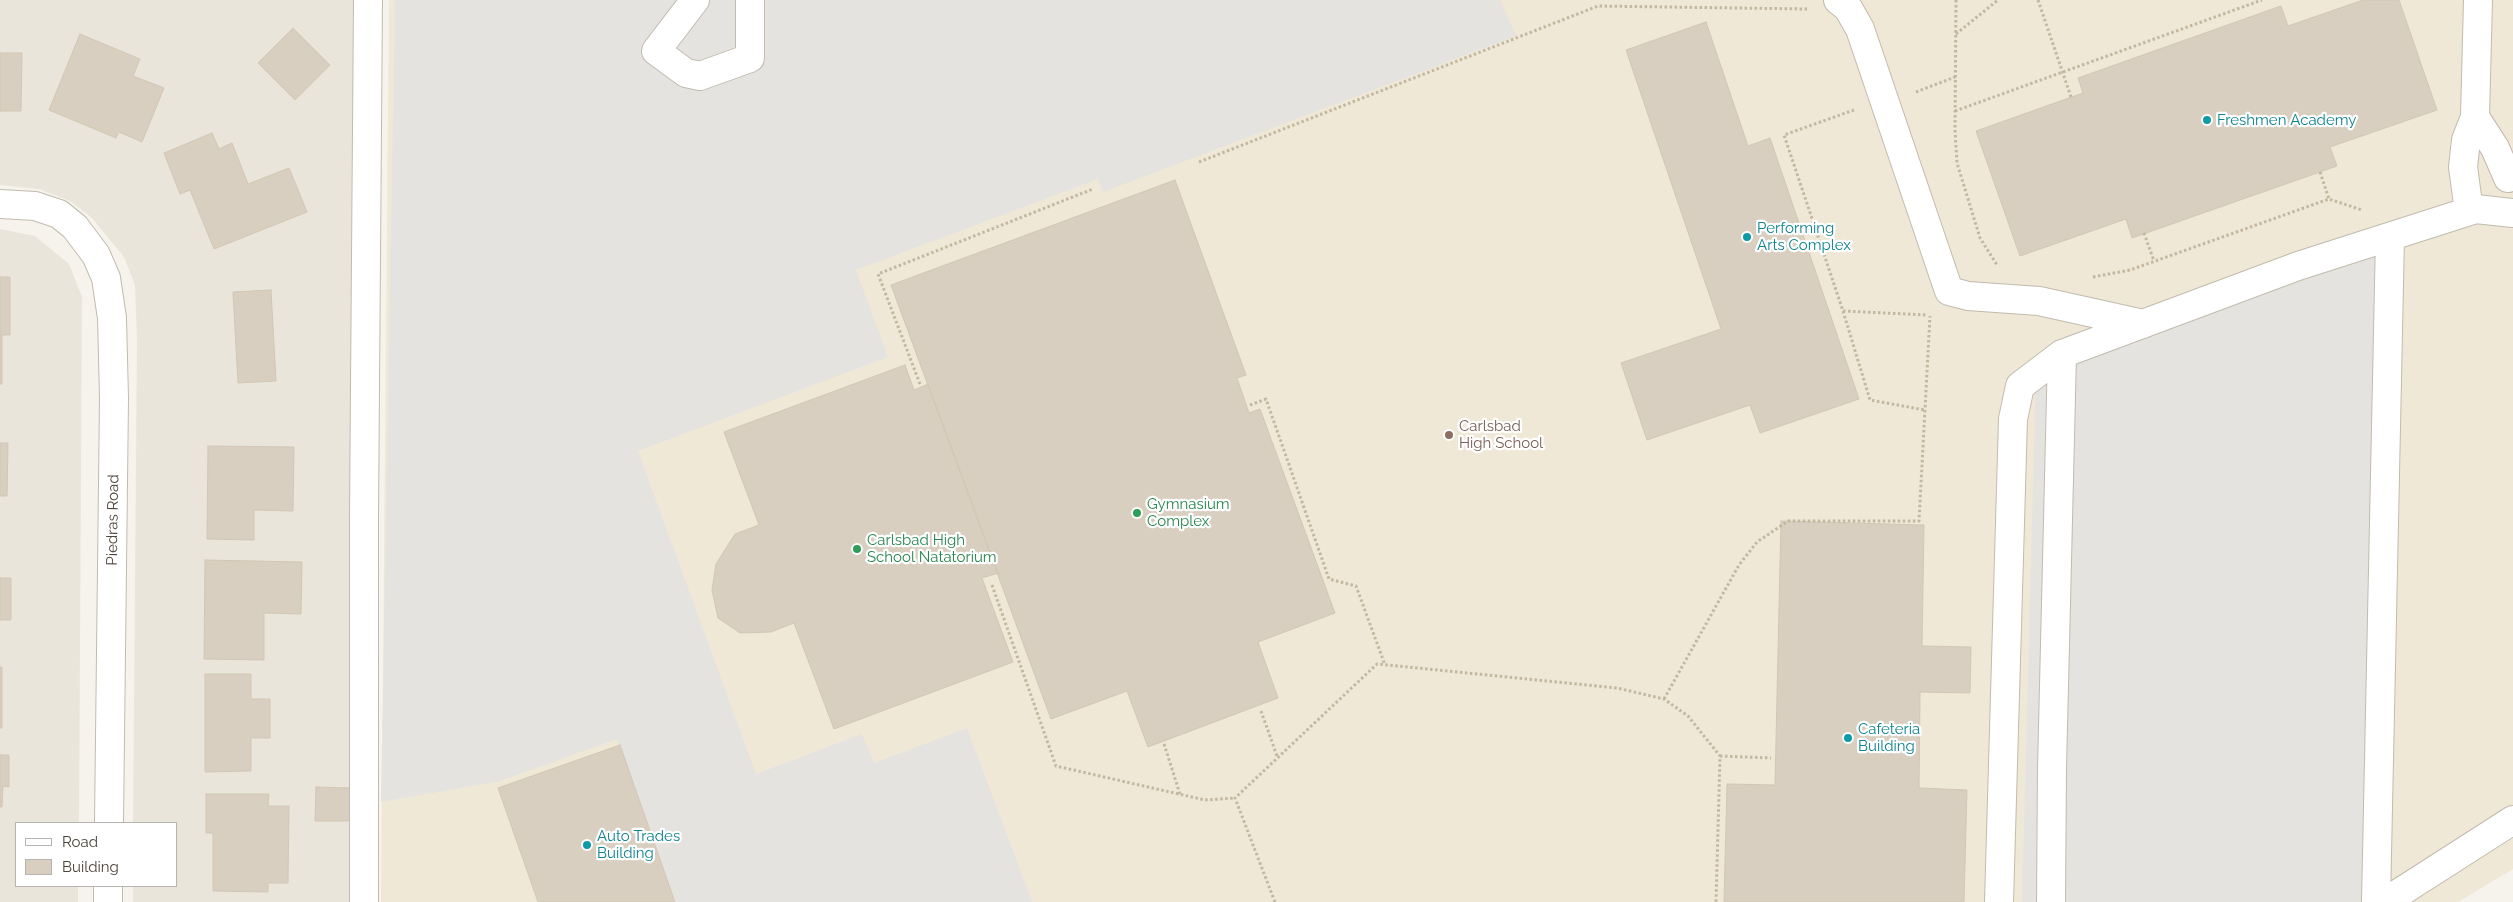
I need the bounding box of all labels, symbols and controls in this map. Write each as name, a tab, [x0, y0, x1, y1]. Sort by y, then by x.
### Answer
place label: Freshmen Academy	[2217, 111, 2356, 129]
marker: Freshmen Academy	[2201, 114, 2213, 126]
place label: Performing Arts Complex	[1757, 219, 1851, 254]
marker: Performing Arts Complex	[1741, 231, 1753, 243]
place label: Carlsbad High School	[1459, 417, 1543, 452]
marker: Carlsbad High School	[1443, 429, 1455, 441]
street label: Piedras Road	[103, 474, 123, 566]
place label: Gymnasium Complex	[1147, 495, 1230, 530]
marker: Gymnasium Complex	[1131, 507, 1143, 519]
place label: Carlsbad High School Natatorium	[867, 531, 997, 566]
marker: Carlsbad High School Natatorium	[851, 543, 863, 555]
place label: Cafeteria Building	[1858, 720, 1920, 755]
marker: Cafeteria Building	[1842, 732, 1854, 744]
legend	[15, 822, 178, 887]
place label: Auto Trades Building	[597, 827, 680, 862]
text: Road	[62, 833, 98, 851]
marker: Auto Trades Building	[581, 839, 593, 851]
text: Building	[62, 858, 119, 876]

